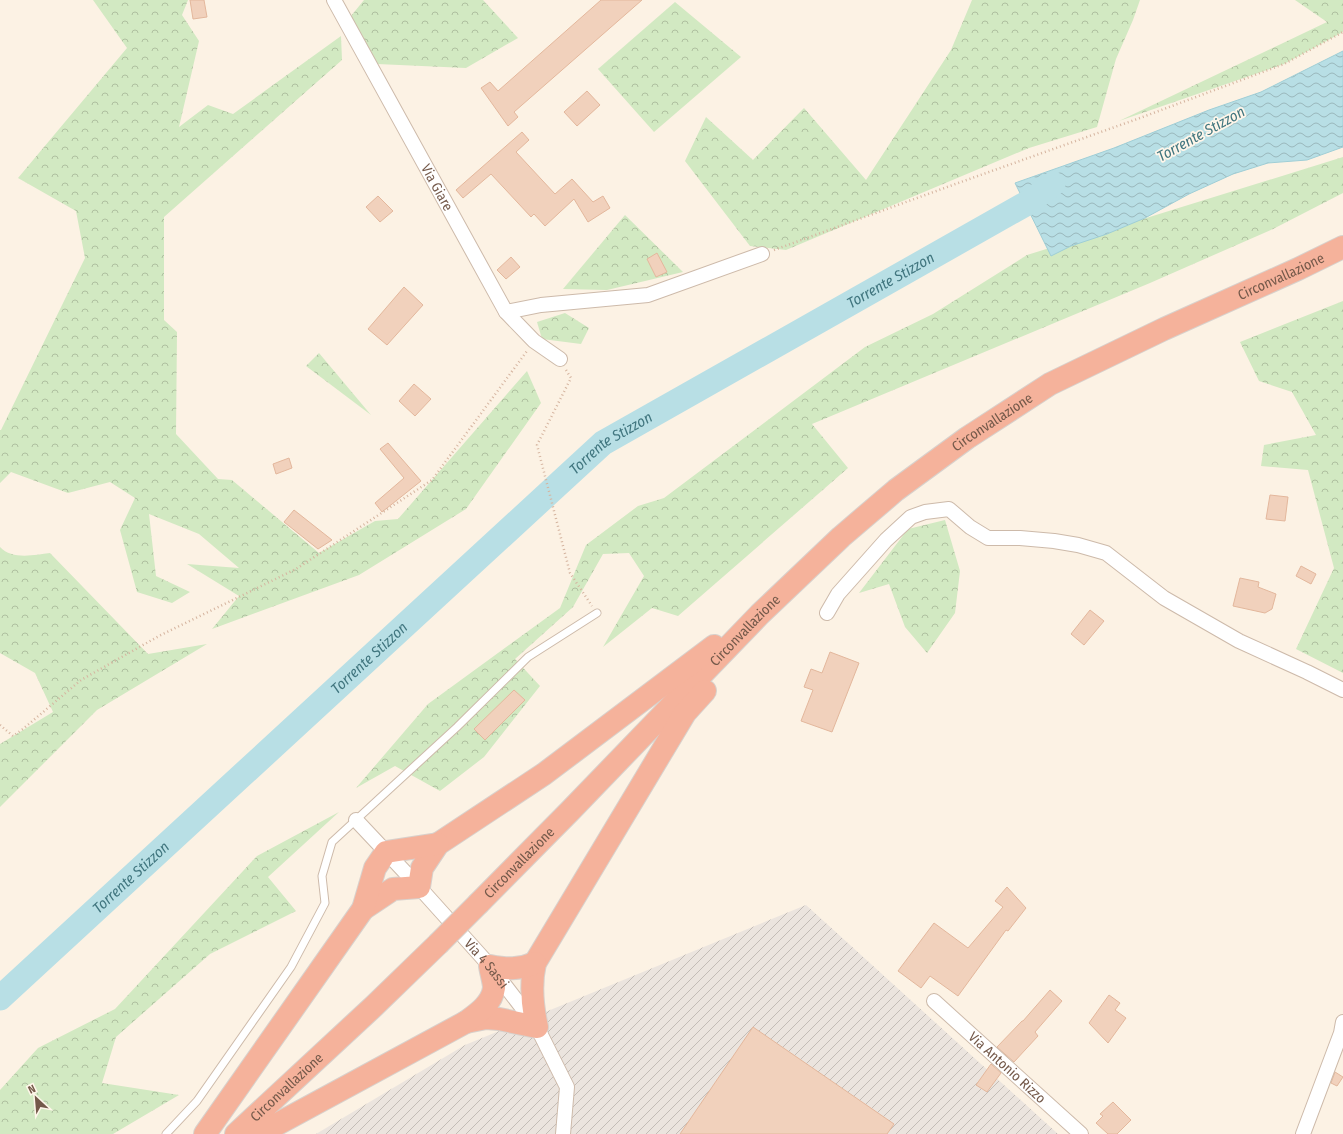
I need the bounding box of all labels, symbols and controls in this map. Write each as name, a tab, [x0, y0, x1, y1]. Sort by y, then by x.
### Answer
water label: Torrente Stizzon	[1154, 103, 1248, 165]
street label: Via Giare	[418, 161, 457, 214]
water label: Torrente Stizzon	[844, 248, 937, 312]
street label: Circonvallazione	[1235, 249, 1327, 303]
street label: Circonvallazione	[948, 389, 1036, 455]
water label: Torrente Stizzon	[566, 408, 655, 478]
street label: Circonvallazione	[706, 591, 784, 669]
water label: Torrente Stizzon	[327, 618, 411, 698]
street label: Circonvallazione	[480, 823, 558, 902]
water label: Torrente Stizzon	[89, 838, 173, 917]
street label: Via 4 Sassi	[461, 935, 512, 992]
street label: Via Antonio Rizzo	[965, 1028, 1050, 1107]
street label: Circonvallazione	[247, 1049, 327, 1125]
north arrow	[16, 1078, 56, 1118]
text: N	[26, 1082, 38, 1097]

